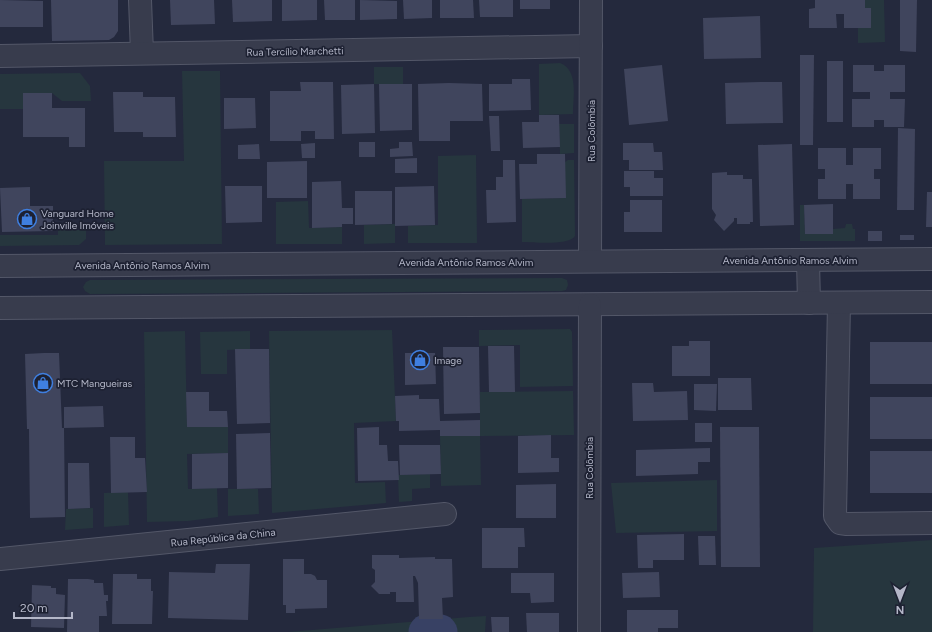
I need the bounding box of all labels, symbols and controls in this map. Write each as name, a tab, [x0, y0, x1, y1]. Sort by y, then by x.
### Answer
street label: Rua Tercílio Marchetti	[246, 44, 344, 59]
street label: Rua Colômbia	[585, 100, 598, 162]
place label: Vanguard Home Joinville Imóveis	[41, 207, 114, 232]
shop icon: Vanguard Home Joinville Imóveis	[16, 208, 38, 230]
street label: Avenida Antônio Ramos Alvim	[723, 254, 857, 267]
street label: Avenida Antônio Ramos Alvim	[399, 256, 533, 269]
street label: Avenida Antônio Ramos Alvim	[75, 259, 209, 272]
shop icon: Image	[409, 349, 431, 371]
place label: Image	[434, 354, 462, 367]
shop icon: MTC Mangueiras	[32, 372, 54, 394]
place label: MTC Mangueiras	[57, 377, 133, 390]
street label: Rua Colômbia	[583, 437, 596, 499]
street label: Rua República da China	[170, 526, 276, 549]
north arrow	[880, 580, 920, 620]
scale bar	[14, 594, 72, 620]
text: 20 m	[20, 601, 48, 615]
text: N	[896, 603, 904, 616]

